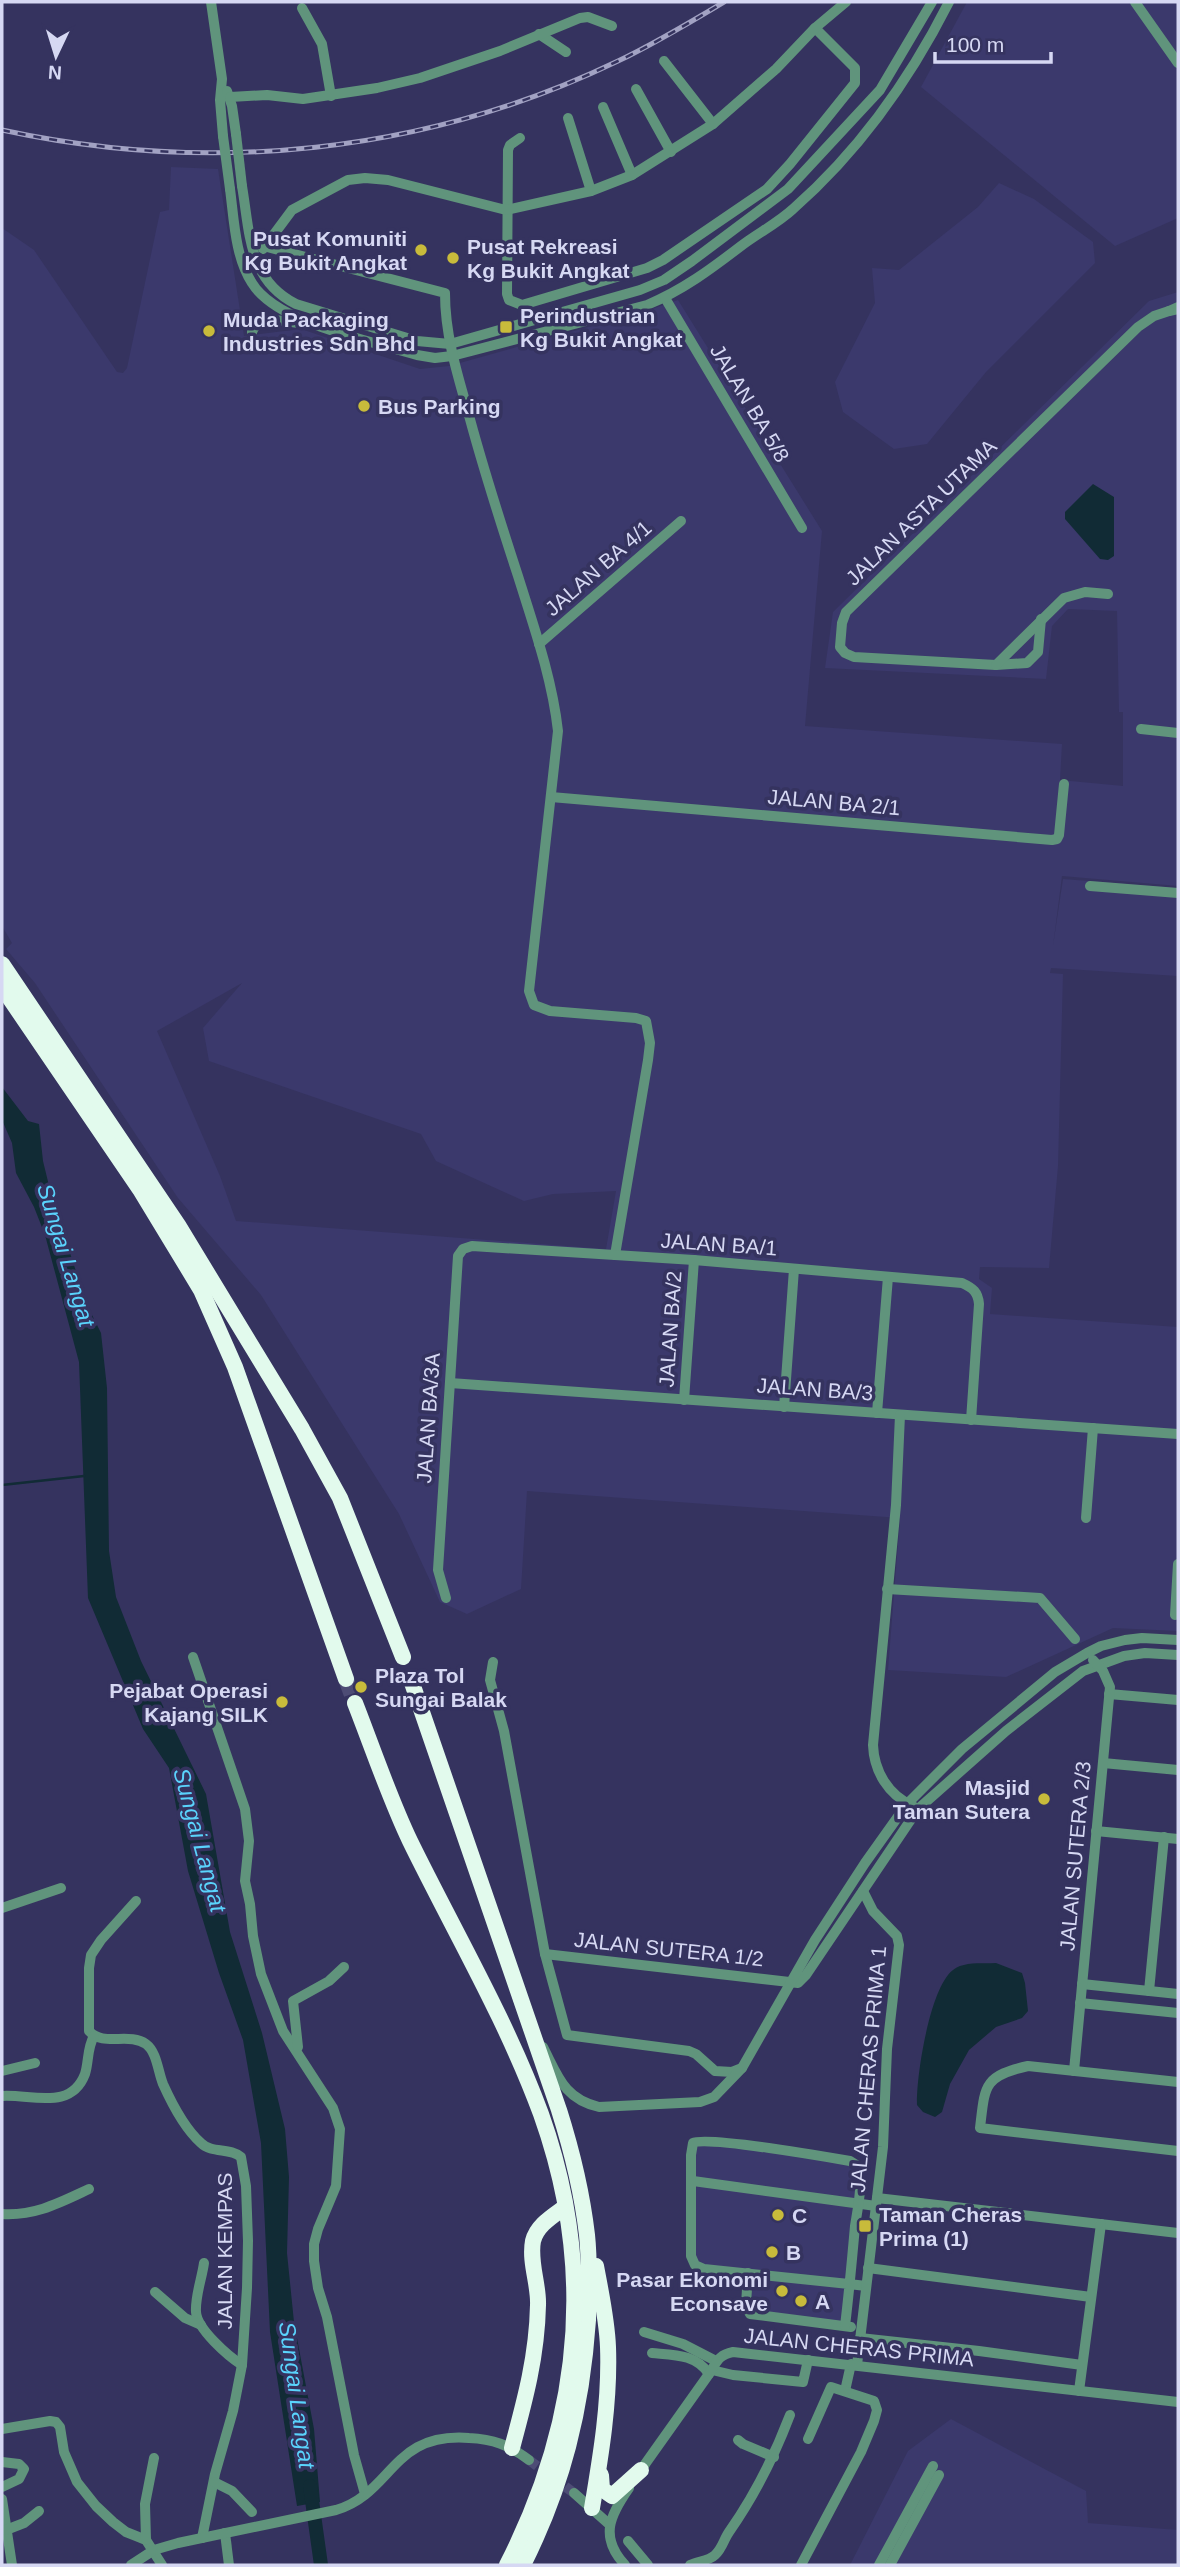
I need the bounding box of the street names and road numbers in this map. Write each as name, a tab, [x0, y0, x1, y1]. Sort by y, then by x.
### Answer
street label: JALAN BA 5/8	[706, 340, 794, 466]
street label: JALAN ASTA UTAMA	[841, 434, 1001, 590]
street label: JALAN BA 4/1	[540, 516, 656, 620]
street label: JALAN BA 2/1	[767, 785, 901, 819]
street label: JALAN BA/1	[660, 1228, 778, 1260]
street label: JALAN BA/2	[654, 1270, 686, 1388]
street label: JALAN BA/3A	[412, 1352, 444, 1484]
street label: JALAN BA/3	[756, 1373, 874, 1405]
street label: JALAN SUTERA 2/3	[1055, 1760, 1095, 1952]
street label: JALAN SUTERA 1/2	[573, 1928, 765, 1970]
street label: JALAN CHERAS PRIMA 1	[846, 1945, 890, 2193]
street label: JALAN KEMPAS	[213, 2172, 236, 2330]
street label: JALAN CHERAS PRIMA	[743, 2323, 975, 2371]

